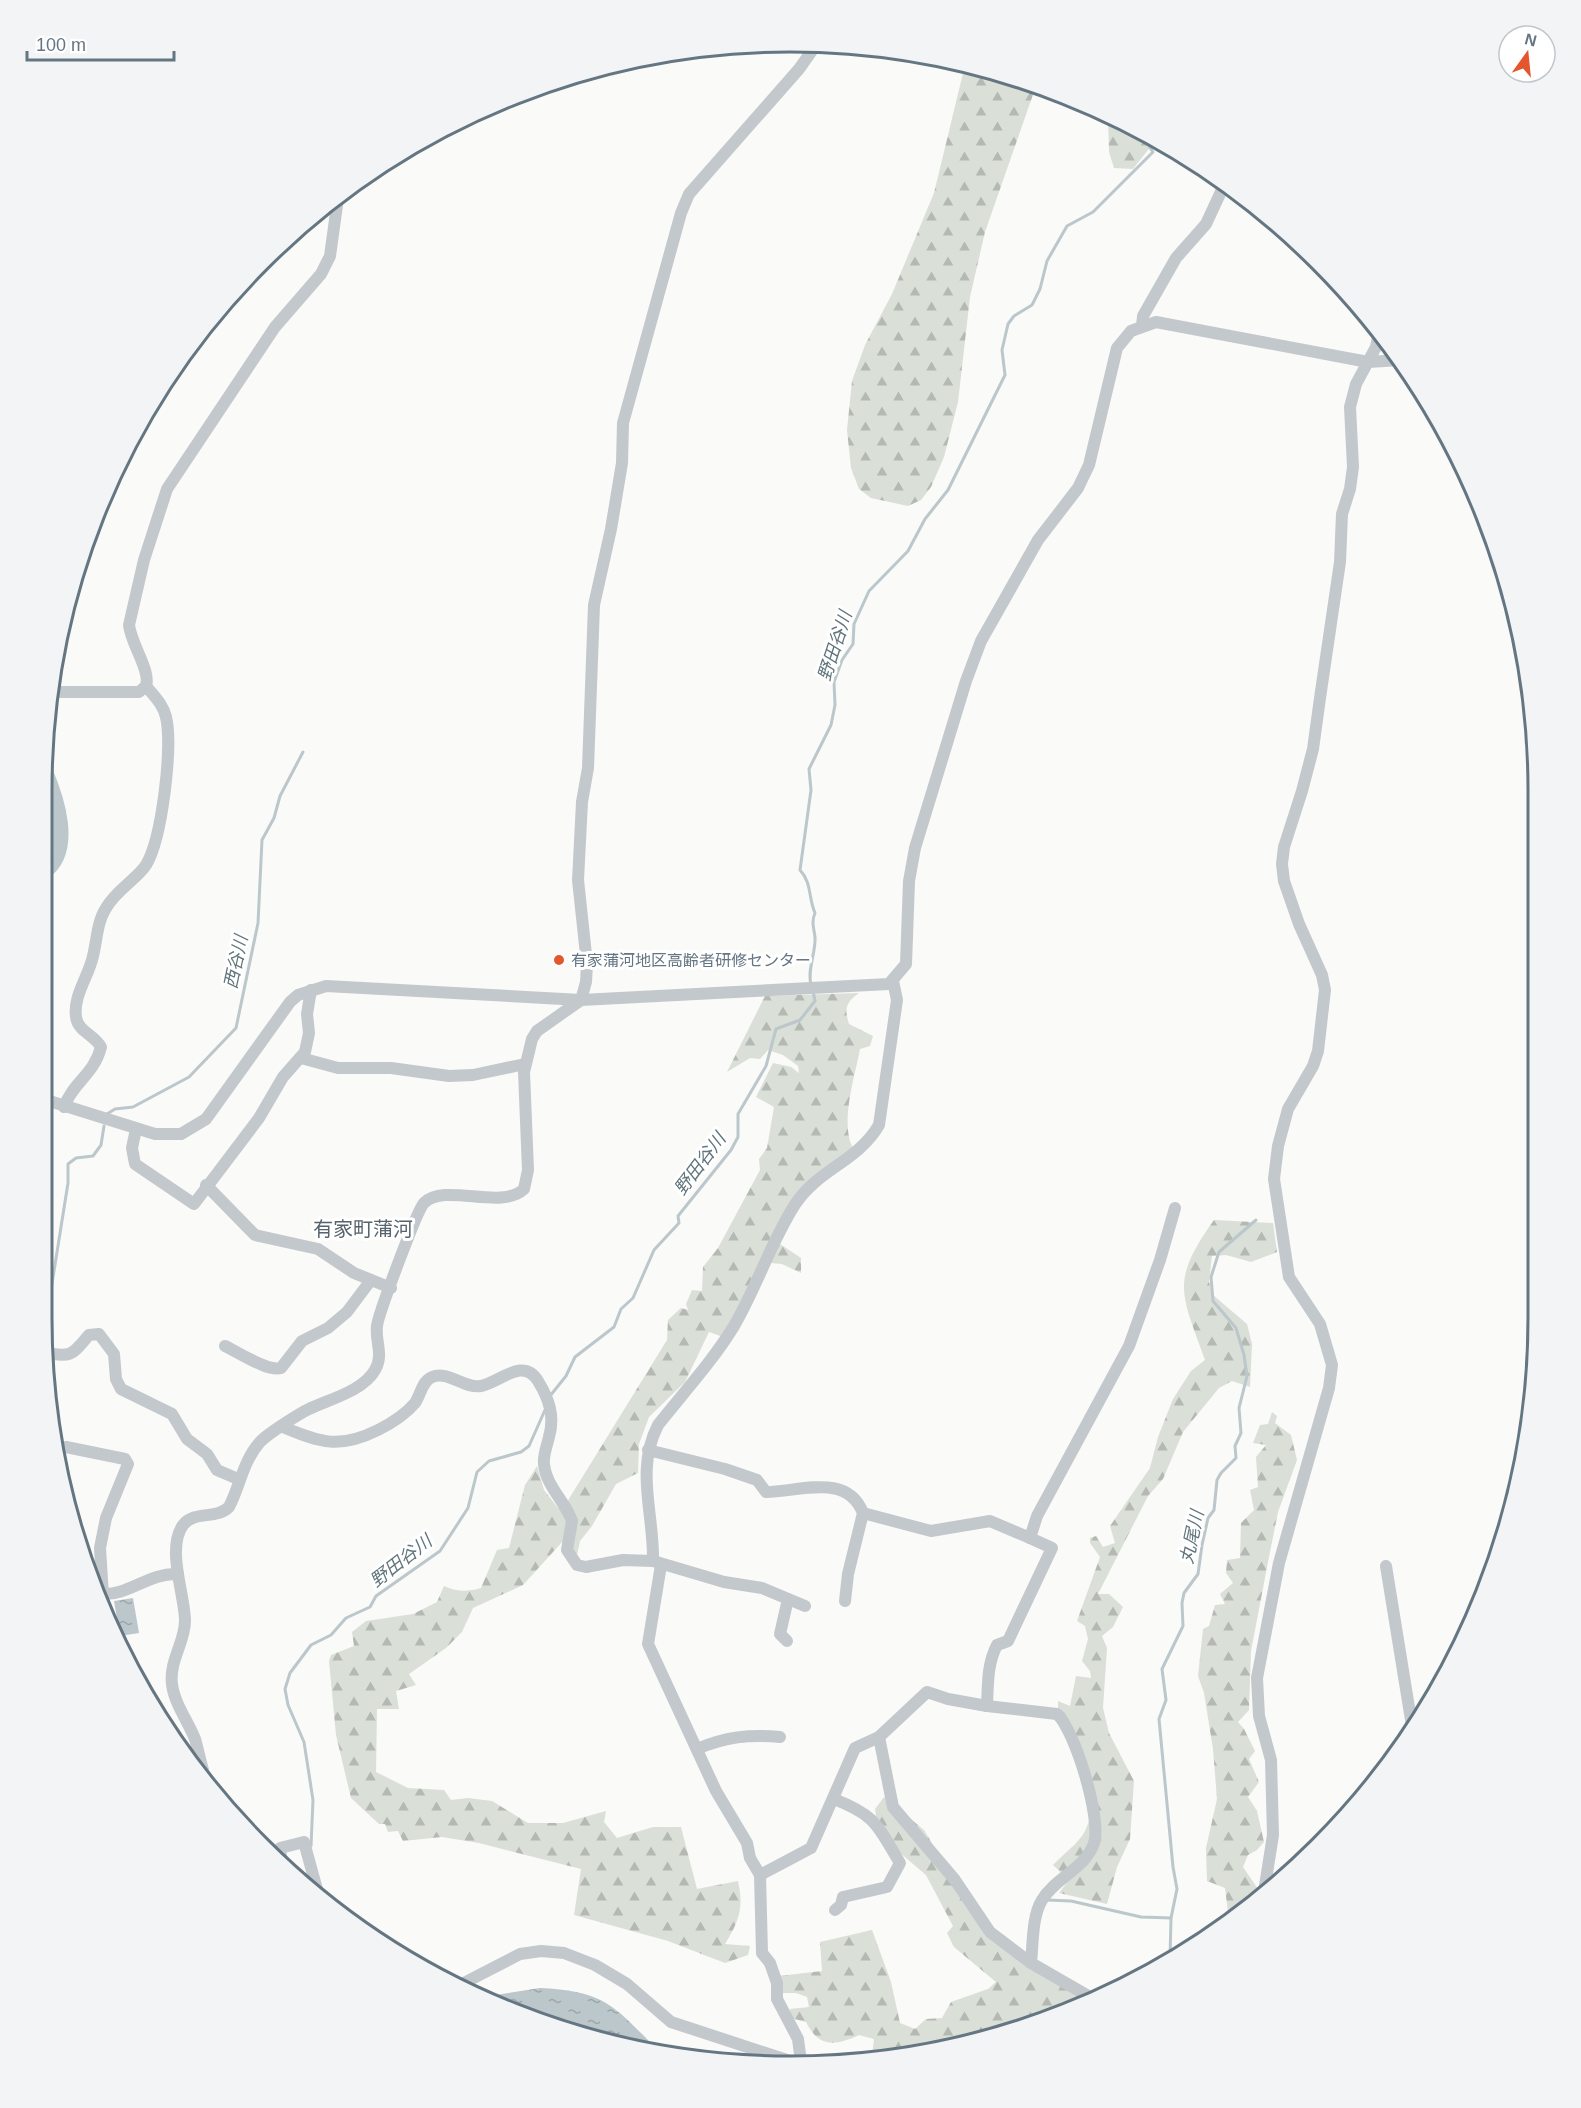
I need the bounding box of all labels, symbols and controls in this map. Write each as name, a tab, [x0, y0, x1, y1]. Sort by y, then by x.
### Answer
scale bar	[27, 24, 174, 62]
north arrow	[1497, 24, 1557, 84]
text: N	[1523, 30, 1539, 50]
text: 100 m	[36, 35, 86, 55]
water label: 野田谷川	[814, 607, 856, 683]
water label: 西谷川	[221, 932, 252, 990]
place label: 有家蒲河地区高齢者研修センター	[571, 952, 811, 969]
marker: 有家蒲河地区高齢者研修センター	[552, 953, 566, 967]
water label: 野田谷川	[670, 1128, 731, 1199]
district label: 有家町蒲河	[313, 1218, 413, 1240]
water label: 丸尾川	[1177, 1507, 1208, 1565]
water label: 野田谷川	[366, 1530, 437, 1591]

